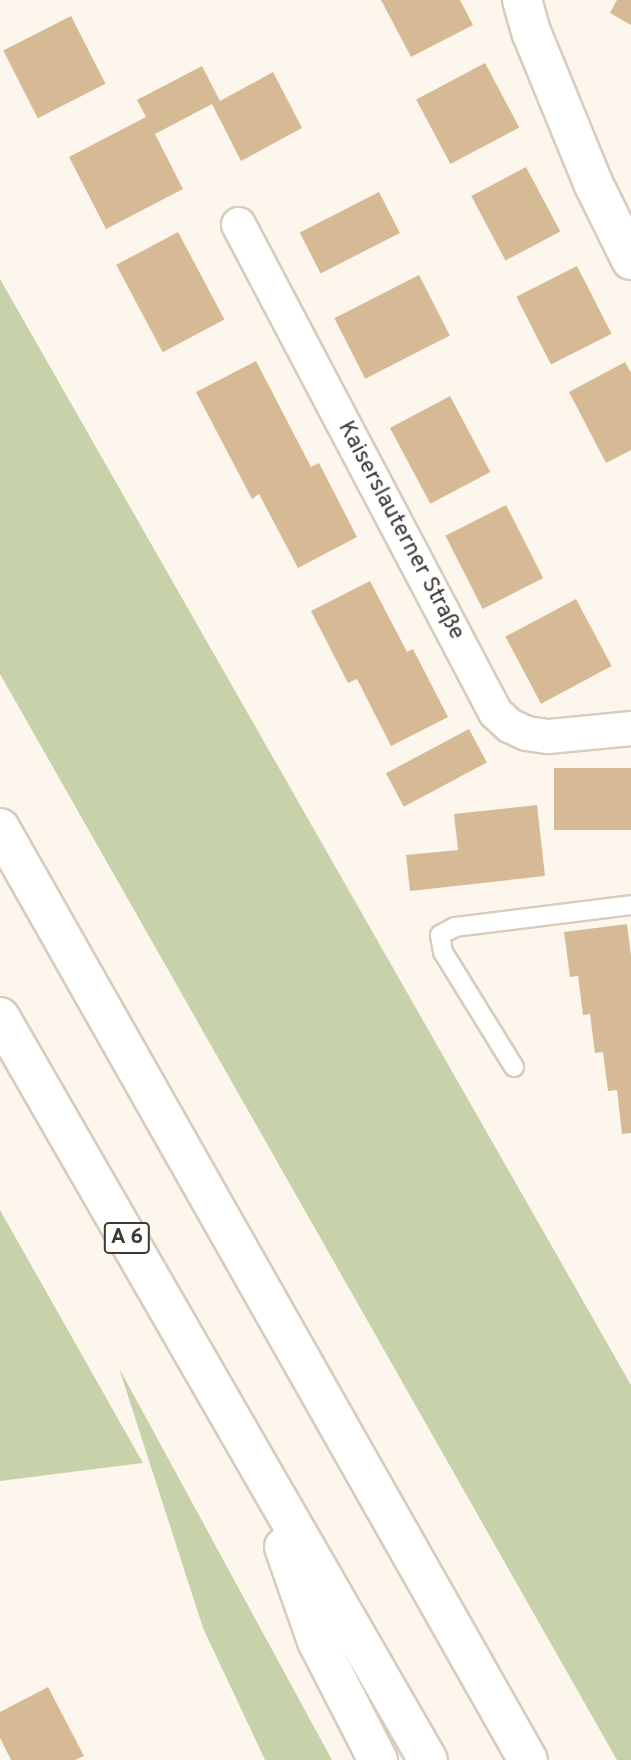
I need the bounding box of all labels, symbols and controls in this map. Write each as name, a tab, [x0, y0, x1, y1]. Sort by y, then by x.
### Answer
street label: Kaiserslauterner Straße	[331, 417, 469, 645]
road number: A 6	[102, 1220, 152, 1256]

